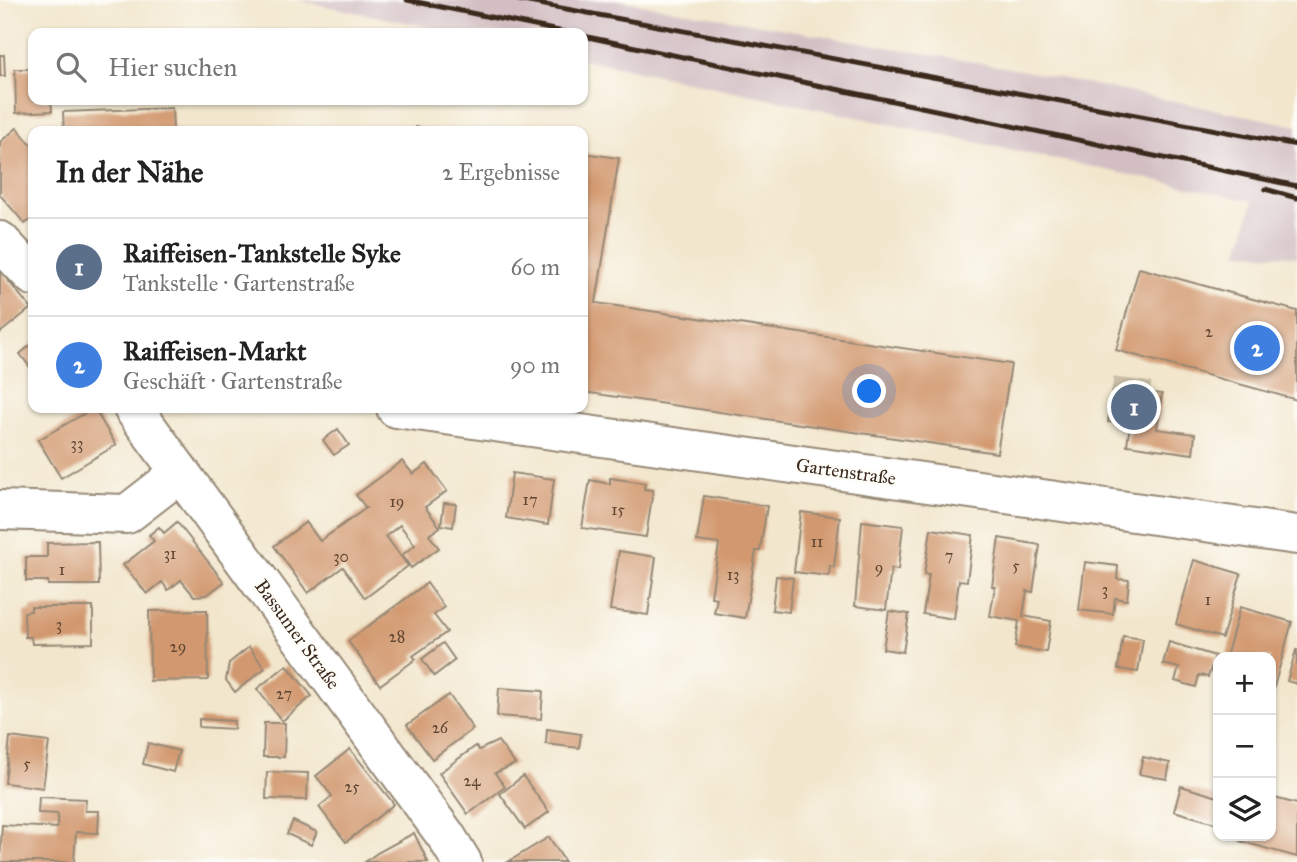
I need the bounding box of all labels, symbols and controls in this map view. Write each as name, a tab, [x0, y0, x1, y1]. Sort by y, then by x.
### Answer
search box	[28, 28, 588, 105]
icon: search	[52, 48, 90, 86]
text: Hier suchen	[108, 51, 237, 83]
text: In der Nähe	[56, 154, 204, 190]
text: 2 Ergebnisse	[442, 158, 560, 186]
text: Raiffeisen-Tankstelle Syke	[123, 237, 401, 269]
text: 1	[74, 253, 84, 281]
text: 60 m	[511, 253, 560, 281]
text: Tankstelle · Gartenstraße	[123, 269, 355, 297]
house number: 2	[1205, 322, 1213, 341]
pin: 2	[1234, 322, 1280, 374]
text: Raiffeisen-Markt	[123, 335, 307, 367]
text: 2	[73, 351, 85, 379]
text: 90 m	[510, 351, 560, 379]
text: Geschäft · Gartenstraße	[123, 367, 343, 395]
your location	[852, 374, 886, 408]
pin: 1	[1111, 381, 1157, 433]
house number: 33	[71, 434, 83, 453]
street label: Gartenstraße	[795, 453, 897, 490]
house number: 17	[523, 490, 537, 509]
house number: 19	[390, 492, 404, 511]
house number: 15	[611, 500, 625, 519]
house number: 11	[811, 532, 823, 551]
house number: 31	[164, 544, 176, 563]
house number: 7	[945, 546, 953, 565]
house number: 30	[333, 547, 349, 566]
house number: 5	[1012, 556, 1020, 575]
house number: 9	[875, 558, 883, 577]
house number: 1	[59, 560, 65, 579]
house number: 13	[727, 565, 739, 584]
street label: Bassumer Straße	[250, 575, 345, 694]
house number: 3	[1102, 580, 1108, 599]
house number: 1	[1205, 590, 1211, 609]
house number: 3	[56, 615, 62, 634]
house number: 28	[389, 627, 405, 646]
house number: 29	[170, 637, 186, 656]
map controls	[1213, 652, 1276, 841]
button: +	[1213, 652, 1276, 715]
house number: 27	[276, 684, 292, 703]
button: −	[1213, 715, 1276, 778]
house number: 26	[432, 718, 449, 737]
house number: 5	[23, 754, 31, 773]
house number: 24	[464, 771, 481, 790]
house number: 25	[344, 777, 360, 796]
button: layers	[1213, 778, 1276, 841]

